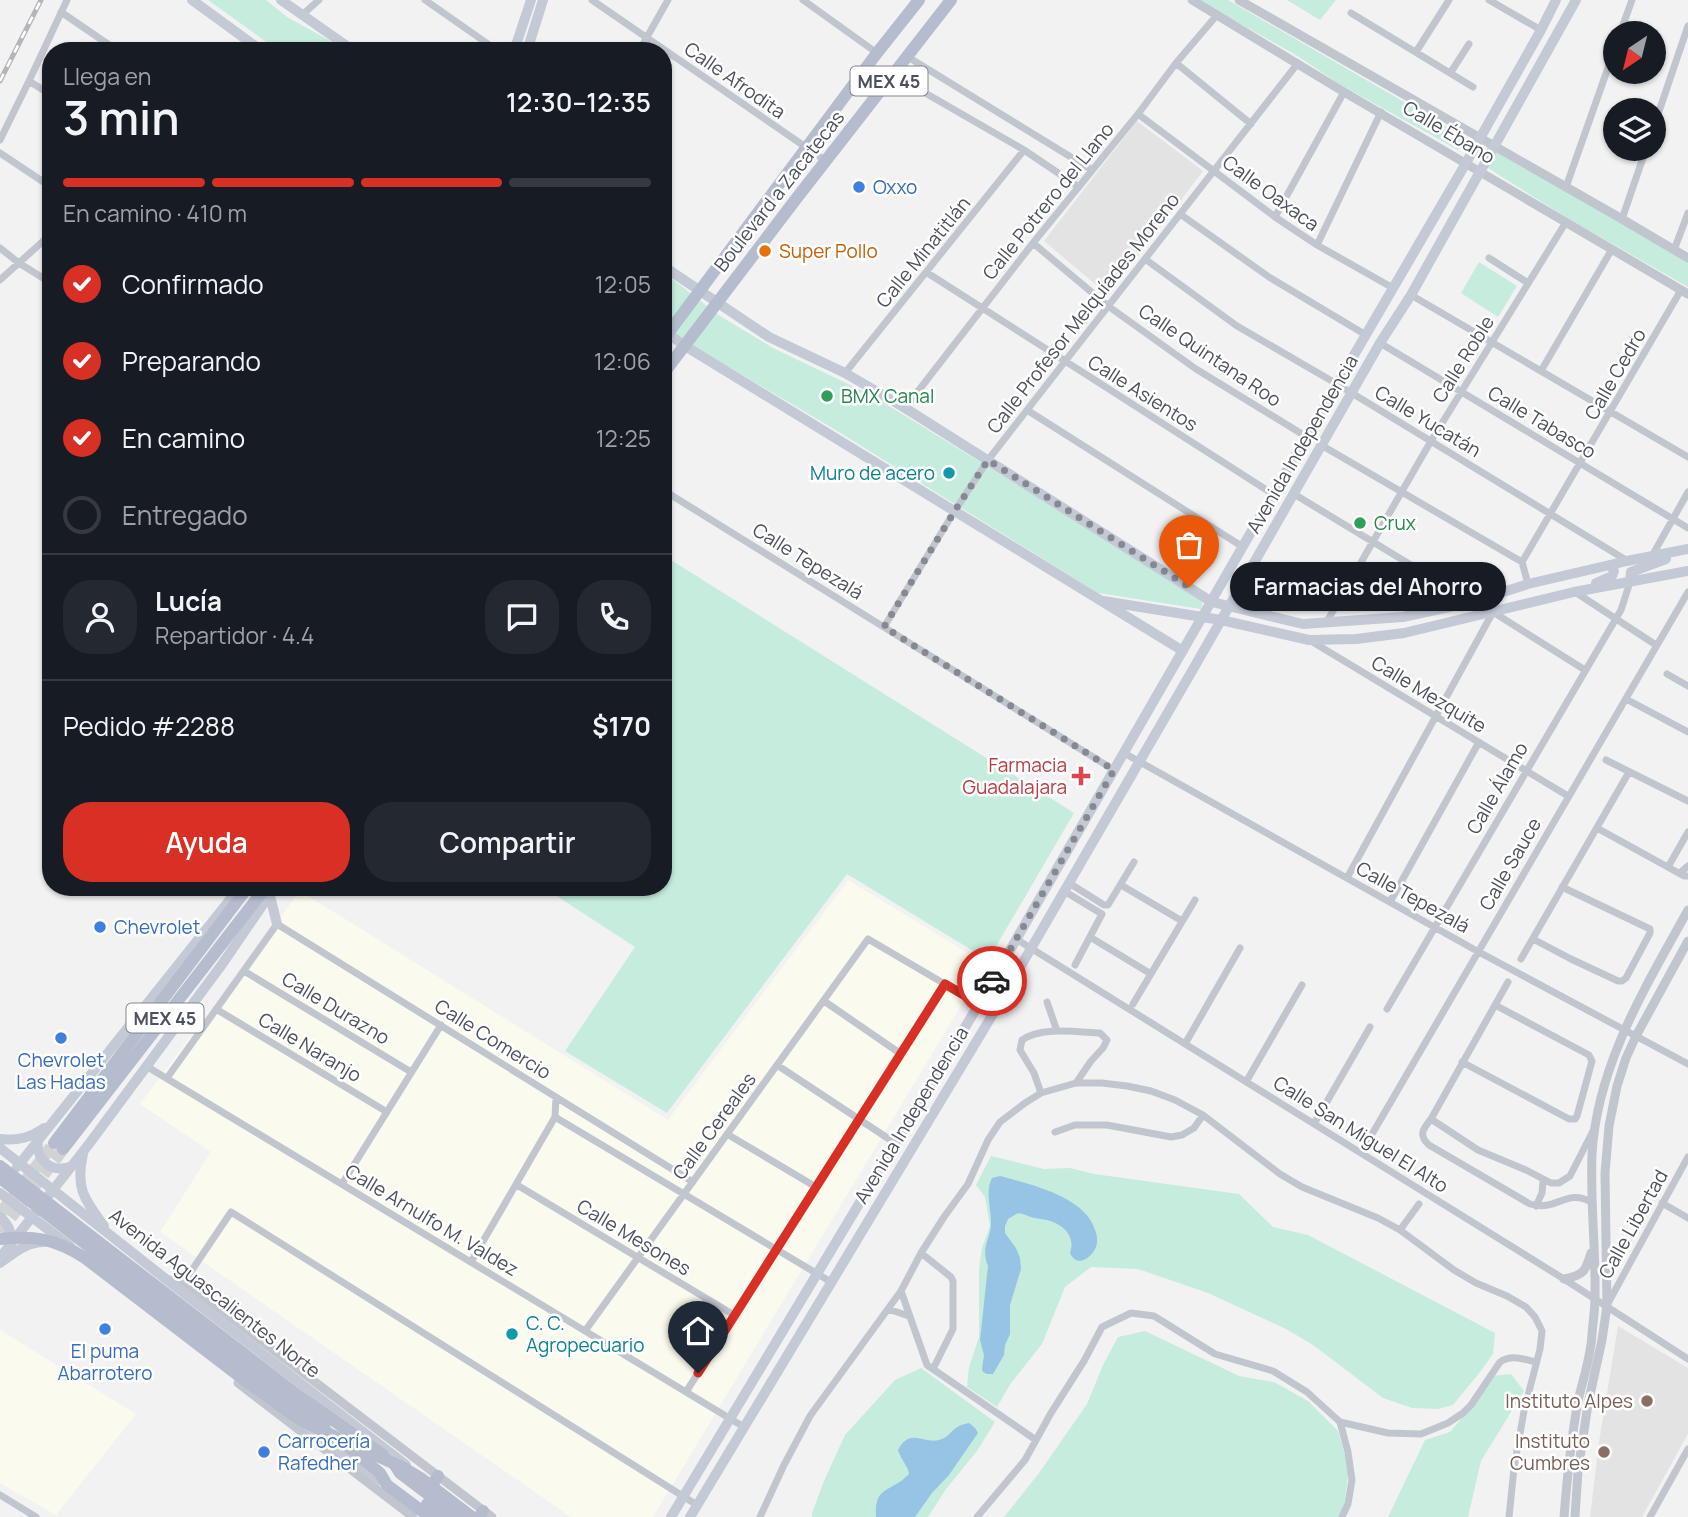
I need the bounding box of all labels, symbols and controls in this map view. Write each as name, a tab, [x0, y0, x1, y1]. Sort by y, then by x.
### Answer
north arrow	[1603, 21, 1666, 84]
map controls	[1603, 21, 1666, 161]
street label: Calle Afrodita	[679, 36, 791, 124]
text: Llega en	[63, 60, 151, 92]
road number: MEX 45	[850, 66, 928, 96]
text: 12:30–12:35	[506, 84, 651, 120]
text: 3 min	[63, 86, 180, 149]
street label: Calle Ébano	[1398, 94, 1500, 170]
button: layers	[1603, 98, 1666, 161]
street label: Boulevard a Zacatecas	[708, 105, 850, 277]
street label: Calle Potrero del Llano	[976, 117, 1120, 285]
street label: Calle Oaxaca	[1217, 149, 1325, 237]
place label: Oxxo	[873, 174, 917, 200]
marker: Oxxo	[851, 179, 867, 195]
street label: Calle Profesor Melquíades Moreno	[981, 187, 1185, 439]
street label: Calle Minatitlán	[870, 191, 976, 313]
text: En camino · 410 m	[63, 197, 247, 229]
place label: Super Pollo	[779, 238, 878, 264]
marker: Super Pollo	[757, 243, 773, 259]
icon: check	[63, 265, 101, 303]
text: Confirmado	[122, 266, 264, 302]
text: 12:05	[595, 268, 651, 300]
street label: Calle Quintana Roo	[1134, 298, 1286, 412]
street label: Calle Roble	[1426, 311, 1500, 407]
street label: Calle Cedro	[1578, 323, 1652, 425]
icon: check	[63, 342, 101, 380]
text: Preparando	[122, 343, 261, 379]
text: 12:06	[594, 345, 651, 377]
street label: Calle Asientos	[1083, 349, 1203, 437]
street label: Avenida Independencia	[1240, 350, 1364, 538]
street label: Calle Yucatán	[1370, 379, 1486, 463]
street label: Calle Tabasco	[1483, 380, 1601, 464]
place label: BMX Canal	[841, 383, 934, 409]
marker: BMX Canal	[819, 388, 835, 404]
icon: check	[63, 419, 101, 457]
text: En camino	[122, 420, 245, 456]
text: 12:25	[596, 422, 651, 454]
place label: Muro de acero	[810, 460, 935, 486]
marker: Muro de acero	[941, 465, 957, 481]
text: Entregado	[122, 497, 248, 533]
place label: Crux	[1374, 510, 1416, 536]
pin	[1159, 515, 1219, 587]
marker: Crux	[1352, 515, 1368, 531]
street label: Calle Tepezalá	[748, 517, 868, 605]
icon: bag	[1170, 526, 1208, 564]
callout: Farmacias del Ahorro	[1231, 562, 1508, 612]
text: Farmacias del Ahorro	[1254, 570, 1482, 602]
button: person	[63, 580, 137, 654]
button: chat	[485, 580, 559, 654]
button: phone	[577, 580, 651, 654]
text: Lucía	[155, 583, 222, 619]
text: Repartidor · 4.4	[155, 619, 314, 651]
street label: Calle Mezquite	[1367, 649, 1491, 739]
text: Pedido #2288	[63, 708, 235, 744]
text: $170	[592, 708, 651, 744]
street label: Calle Álamo	[1460, 737, 1534, 839]
place label: Farmacia Guadalajara	[963, 752, 1067, 800]
marker: Farmacia Guadalajara	[1073, 768, 1089, 784]
button: Ayuda	[63, 802, 350, 882]
button: Compartir	[364, 802, 651, 882]
street label: Calle Sauce	[1473, 813, 1547, 915]
street label: Calle Tepezalá	[1352, 855, 1474, 939]
place label: Chevrolet	[114, 914, 200, 940]
marker: Chevrolet	[92, 919, 108, 935]
courier	[957, 946, 1027, 1016]
icon: car	[973, 962, 1011, 1000]
street label: Calle Durazno	[277, 966, 395, 1050]
street label: Calle Comercio	[430, 993, 556, 1085]
road number: MEX 45	[127, 1003, 204, 1032]
street label: Calle Naranjo	[254, 1006, 366, 1088]
street label: Avenida Independencia	[848, 1022, 974, 1208]
marker: Chevrolet Las Hadas	[53, 1030, 69, 1046]
place label: Chevrolet Las Hadas	[16, 1047, 106, 1095]
street label: Calle Cereales	[666, 1067, 762, 1185]
street label: Calle San Miguel El Alto	[1269, 1070, 1453, 1198]
street label: Calle Arnulfo M. Valdez	[341, 1158, 523, 1282]
street label: Calle Libertad	[1592, 1165, 1674, 1283]
street label: Calle Mesones	[572, 1193, 696, 1281]
street label: Avenida Aguascalientes Norte	[104, 1202, 326, 1384]
pin	[668, 1301, 728, 1373]
place label: C. C. Agropecuario	[526, 1310, 644, 1358]
icon: home	[679, 1312, 717, 1350]
marker: El puma Abarrotero	[97, 1321, 113, 1337]
marker: C. C. Agropecuario	[504, 1326, 520, 1342]
place label: El puma Abarrotero	[58, 1338, 152, 1386]
place label: Instituto Alpes	[1505, 1388, 1633, 1414]
marker: Instituto Alpes	[1639, 1393, 1655, 1409]
place label: Carrocería Rafedher	[278, 1428, 370, 1476]
place label: Instituto Cumbres	[1510, 1428, 1590, 1476]
marker: Carrocería Rafedher	[256, 1444, 272, 1460]
marker: Instituto Cumbres	[1596, 1444, 1612, 1460]

